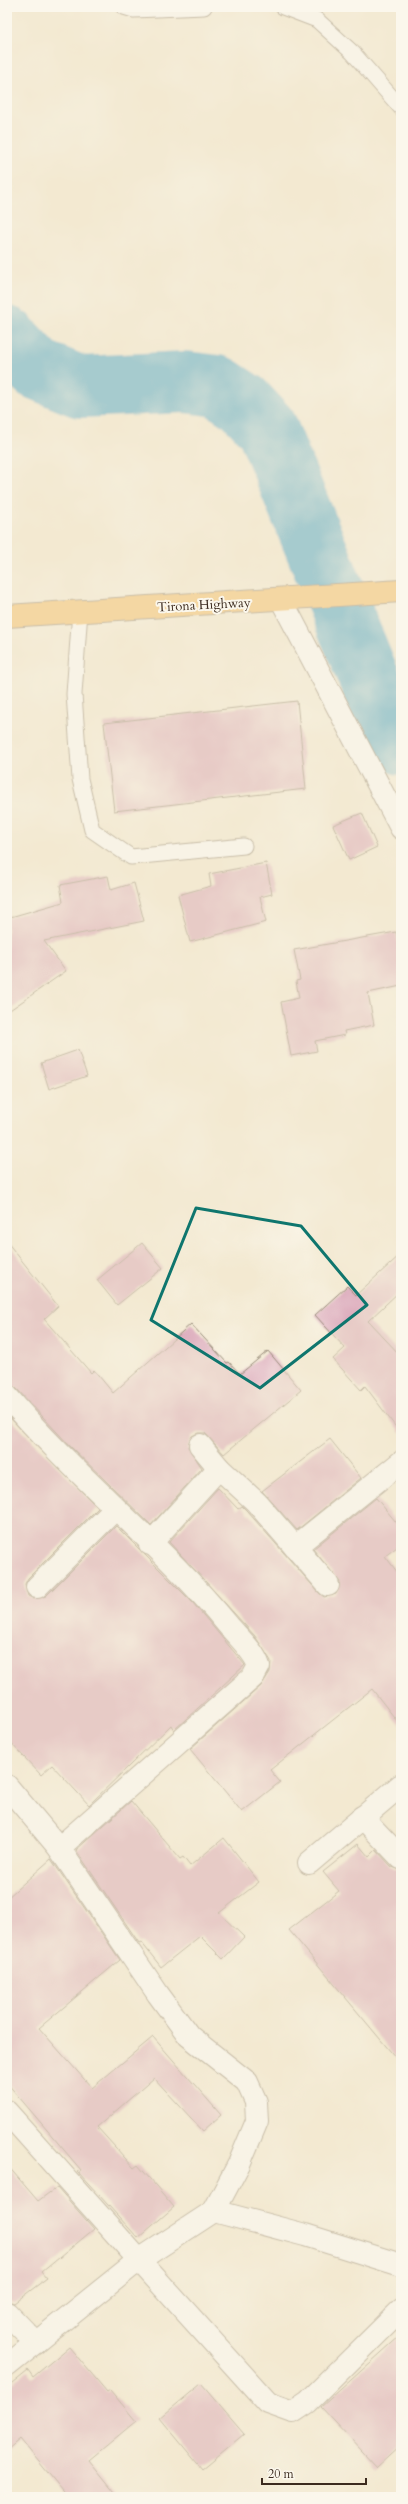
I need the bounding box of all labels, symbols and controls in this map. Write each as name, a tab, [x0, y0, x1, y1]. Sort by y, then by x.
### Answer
street label: Tirona Highway	[157, 594, 251, 616]
scale bar	[262, 2460, 366, 2486]
text: 20 m	[268, 2466, 295, 2482]

